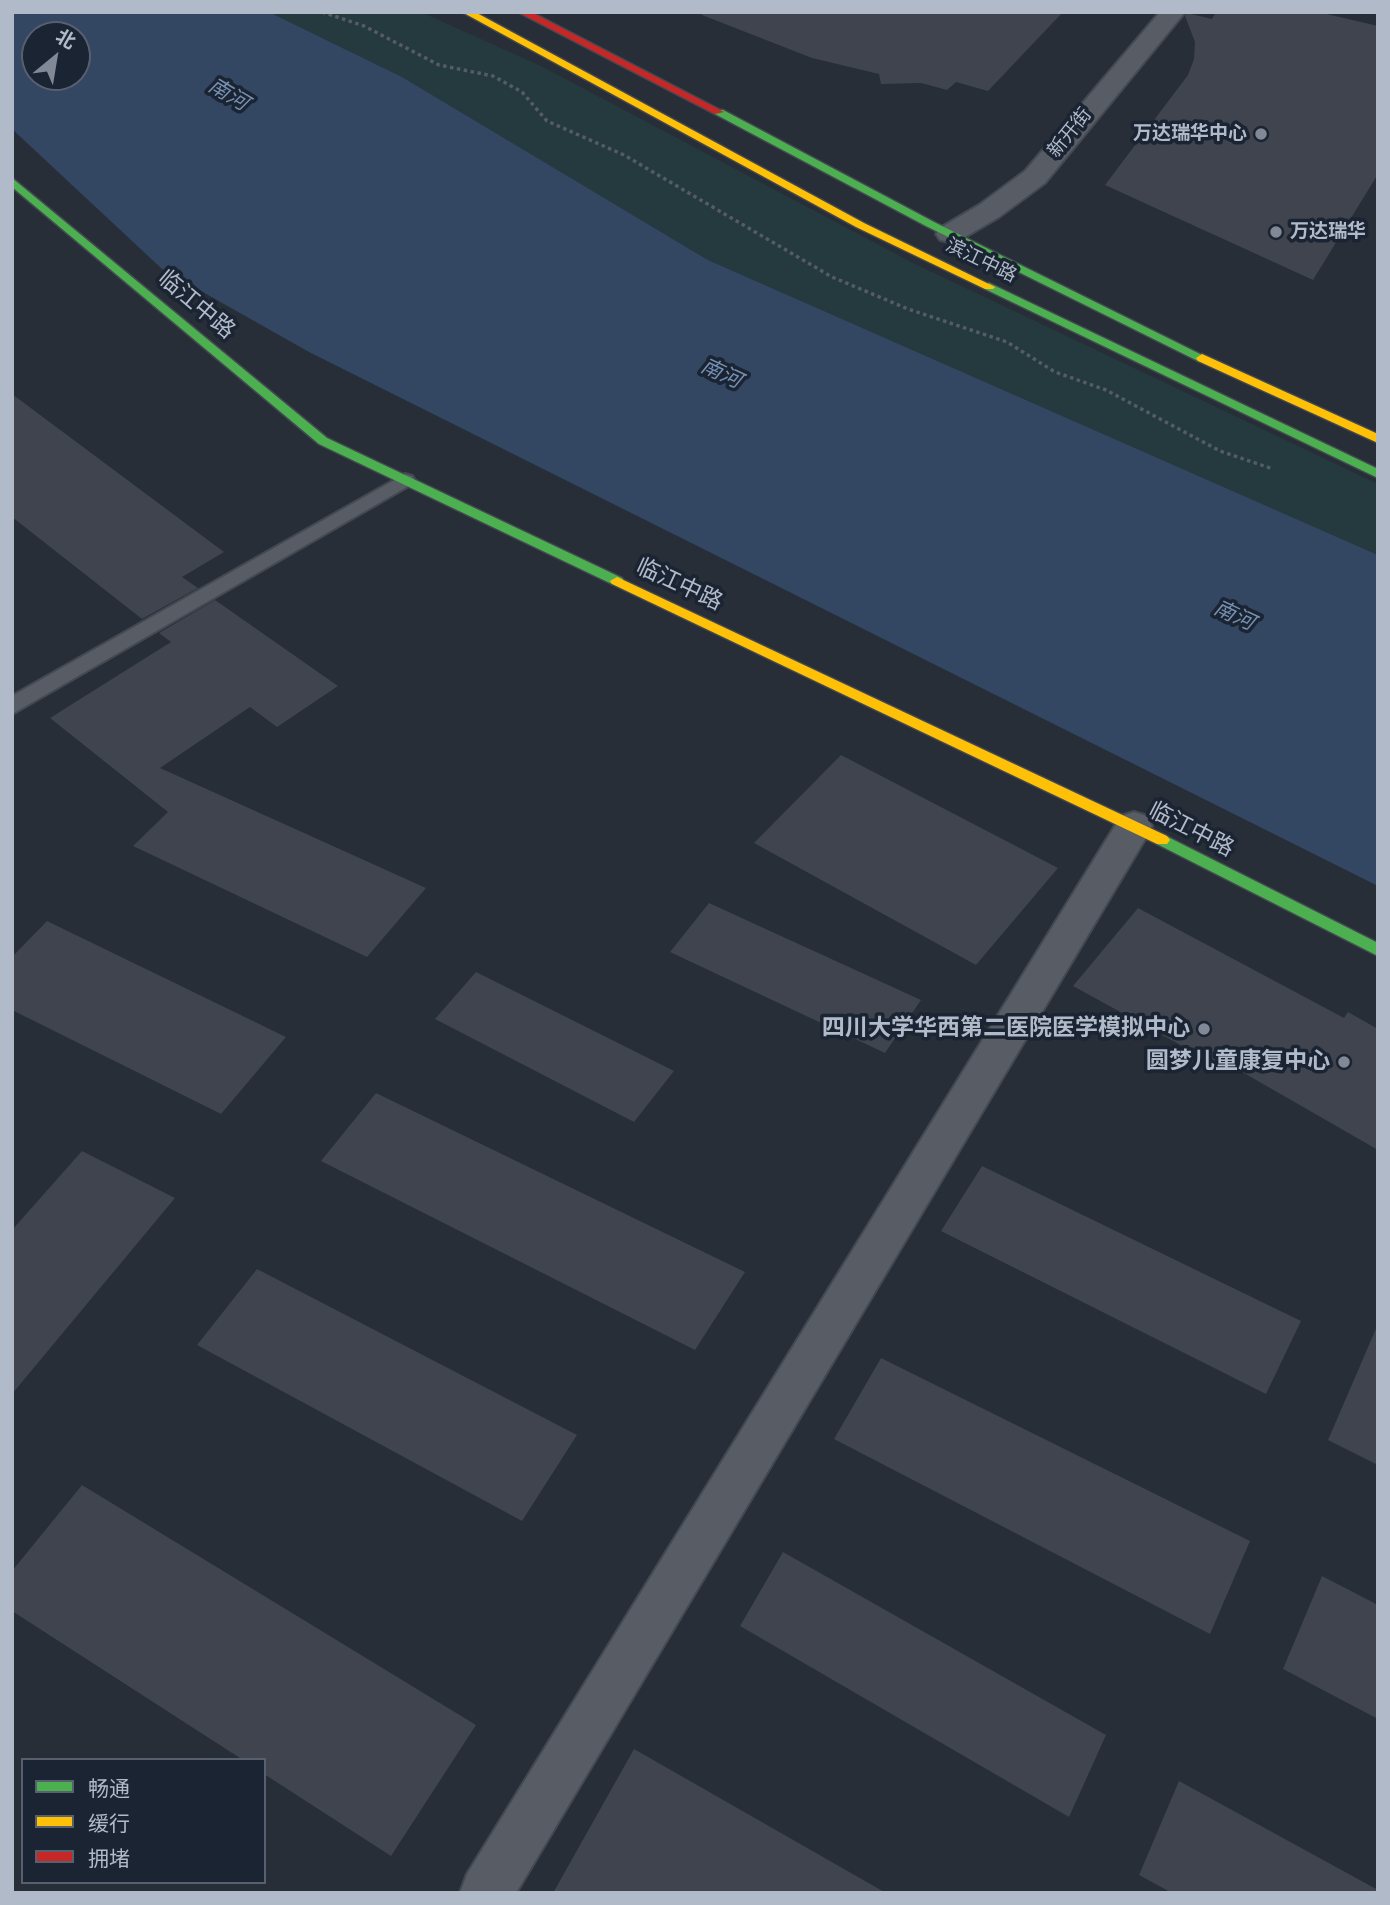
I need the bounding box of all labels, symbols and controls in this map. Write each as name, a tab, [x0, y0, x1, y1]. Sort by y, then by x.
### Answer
north arrow	[21, 21, 91, 91]
text: 北	[52, 24, 80, 54]
water label: 南河	[204, 73, 252, 117]
street label: 新开街	[1043, 104, 1097, 162]
place label: 万达瑞华中心	[1133, 123, 1247, 145]
marker: 万达瑞华中心	[1253, 126, 1269, 142]
place label: 万达瑞华	[1290, 221, 1366, 243]
marker: 万达瑞华	[1268, 224, 1284, 240]
street label: 滨江中路	[942, 234, 1020, 288]
street label: 临江中路	[152, 265, 240, 345]
water label: 南河	[697, 354, 745, 394]
street label: 临江中路	[631, 553, 727, 617]
water label: 南河	[1210, 596, 1258, 636]
street label: 临江中路	[1144, 797, 1238, 863]
place label: 四川大学华西第二医院医学模拟中心	[822, 1015, 1190, 1043]
marker: 四川大学华西第二医院医学模拟中心	[1196, 1021, 1212, 1037]
place label: 圆梦儿童康复中心	[1146, 1048, 1330, 1076]
marker: 圆梦儿童康复中心	[1336, 1054, 1352, 1070]
legend	[21, 1758, 266, 1884]
text: 畅通	[88, 1776, 130, 1802]
text: 缓行	[88, 1811, 130, 1837]
text: 拥堵	[88, 1846, 130, 1872]

